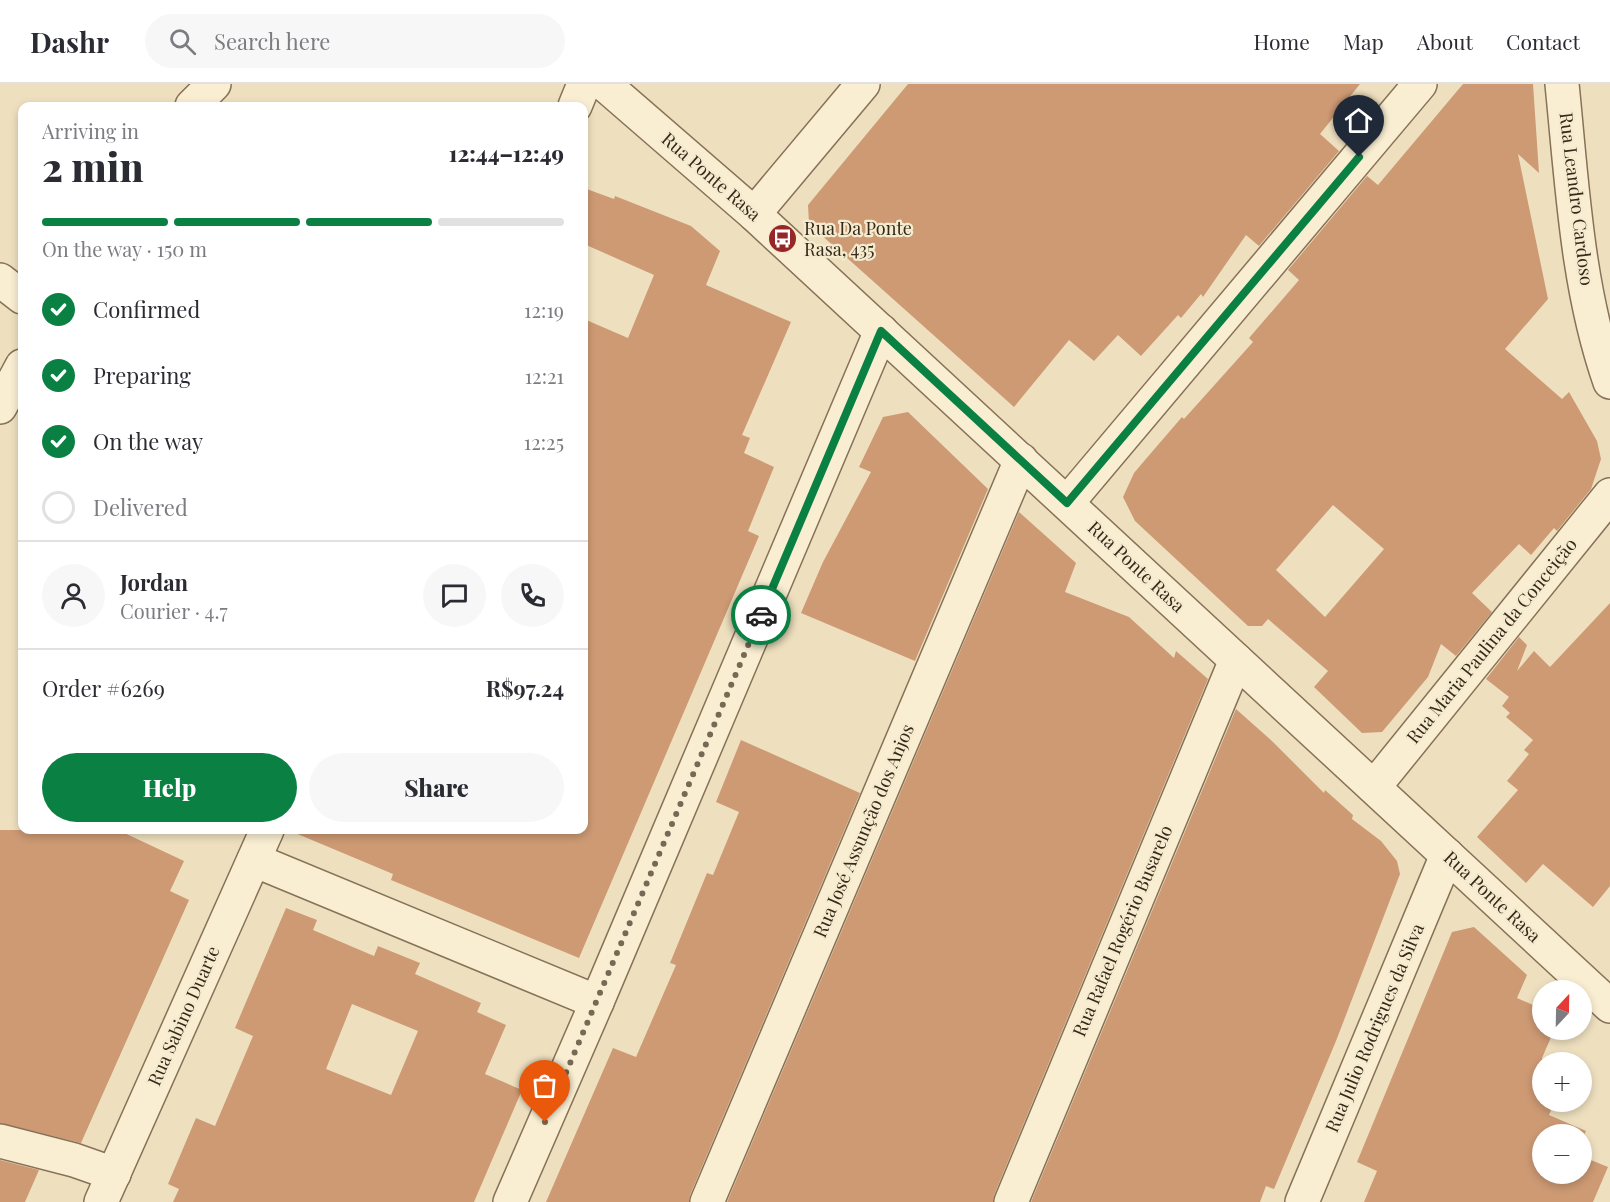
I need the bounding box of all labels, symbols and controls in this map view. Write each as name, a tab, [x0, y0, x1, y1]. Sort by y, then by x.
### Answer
search box	[145, 14, 565, 68]
text: Dashr	[30, 23, 109, 60]
icon: search	[166, 25, 199, 58]
text: Search here	[214, 26, 330, 56]
text: Home	[1254, 27, 1310, 55]
text: Map	[1343, 27, 1384, 55]
text: About	[1417, 27, 1473, 55]
text: Contact	[1506, 27, 1580, 55]
pin	[1333, 95, 1384, 157]
icon: home	[1342, 104, 1375, 137]
street label: Rua Leandro Cardoso	[1554, 111, 1600, 287]
text: Arriving in	[42, 117, 139, 144]
street label: Rua Ponte Rasa	[657, 127, 766, 226]
text: 12:44–12:49	[449, 138, 564, 168]
text: 2 min	[42, 140, 144, 192]
place label: Rua Da Ponte Rasa, 435	[804, 216, 912, 261]
bus stop icon: Rua Da Ponte Rasa, 435	[767, 223, 799, 255]
text: On the way · 150 m	[42, 235, 207, 262]
icon: check	[42, 293, 75, 326]
text: Confirmed	[93, 294, 200, 324]
text: 12:19	[524, 296, 564, 323]
icon: check	[42, 359, 75, 392]
text: Preparing	[93, 360, 191, 390]
text: 12:21	[525, 362, 564, 389]
icon: check	[42, 425, 75, 458]
text: On the way	[93, 426, 203, 456]
text: 12:25	[524, 428, 564, 455]
text: Delivered	[93, 492, 188, 522]
street label: Rua Ponte Rasa	[1083, 515, 1190, 617]
street label: Rua Maria Paulina da Conceição	[1401, 532, 1582, 748]
button: person	[42, 564, 105, 627]
button: chat	[423, 564, 486, 627]
button: phone	[501, 564, 564, 627]
text: Jordan	[120, 567, 188, 597]
courier	[731, 585, 791, 645]
text: Courier · 4.7	[120, 597, 228, 624]
icon: car	[745, 599, 778, 632]
text: Order #6269	[42, 673, 165, 703]
text: R$97.24	[486, 673, 564, 703]
street label: Rua José Assunção dos Anjos	[807, 720, 919, 941]
button: Help	[42, 753, 297, 822]
button: Share	[309, 753, 564, 822]
street label: Rua Rafael Rogério Busarelo	[1067, 821, 1178, 1040]
street label: Rua Ponte Rasa	[1439, 845, 1546, 947]
street label: Rua Julio Rodrigues da Silva	[1319, 920, 1429, 1136]
street label: Rua Sabino Duarte	[142, 942, 225, 1089]
north arrow	[1532, 980, 1592, 1040]
map controls	[1532, 980, 1592, 1184]
button: +	[1532, 1052, 1592, 1112]
pin	[519, 1060, 570, 1122]
icon: bag	[528, 1069, 561, 1102]
button: −	[1532, 1124, 1592, 1184]

